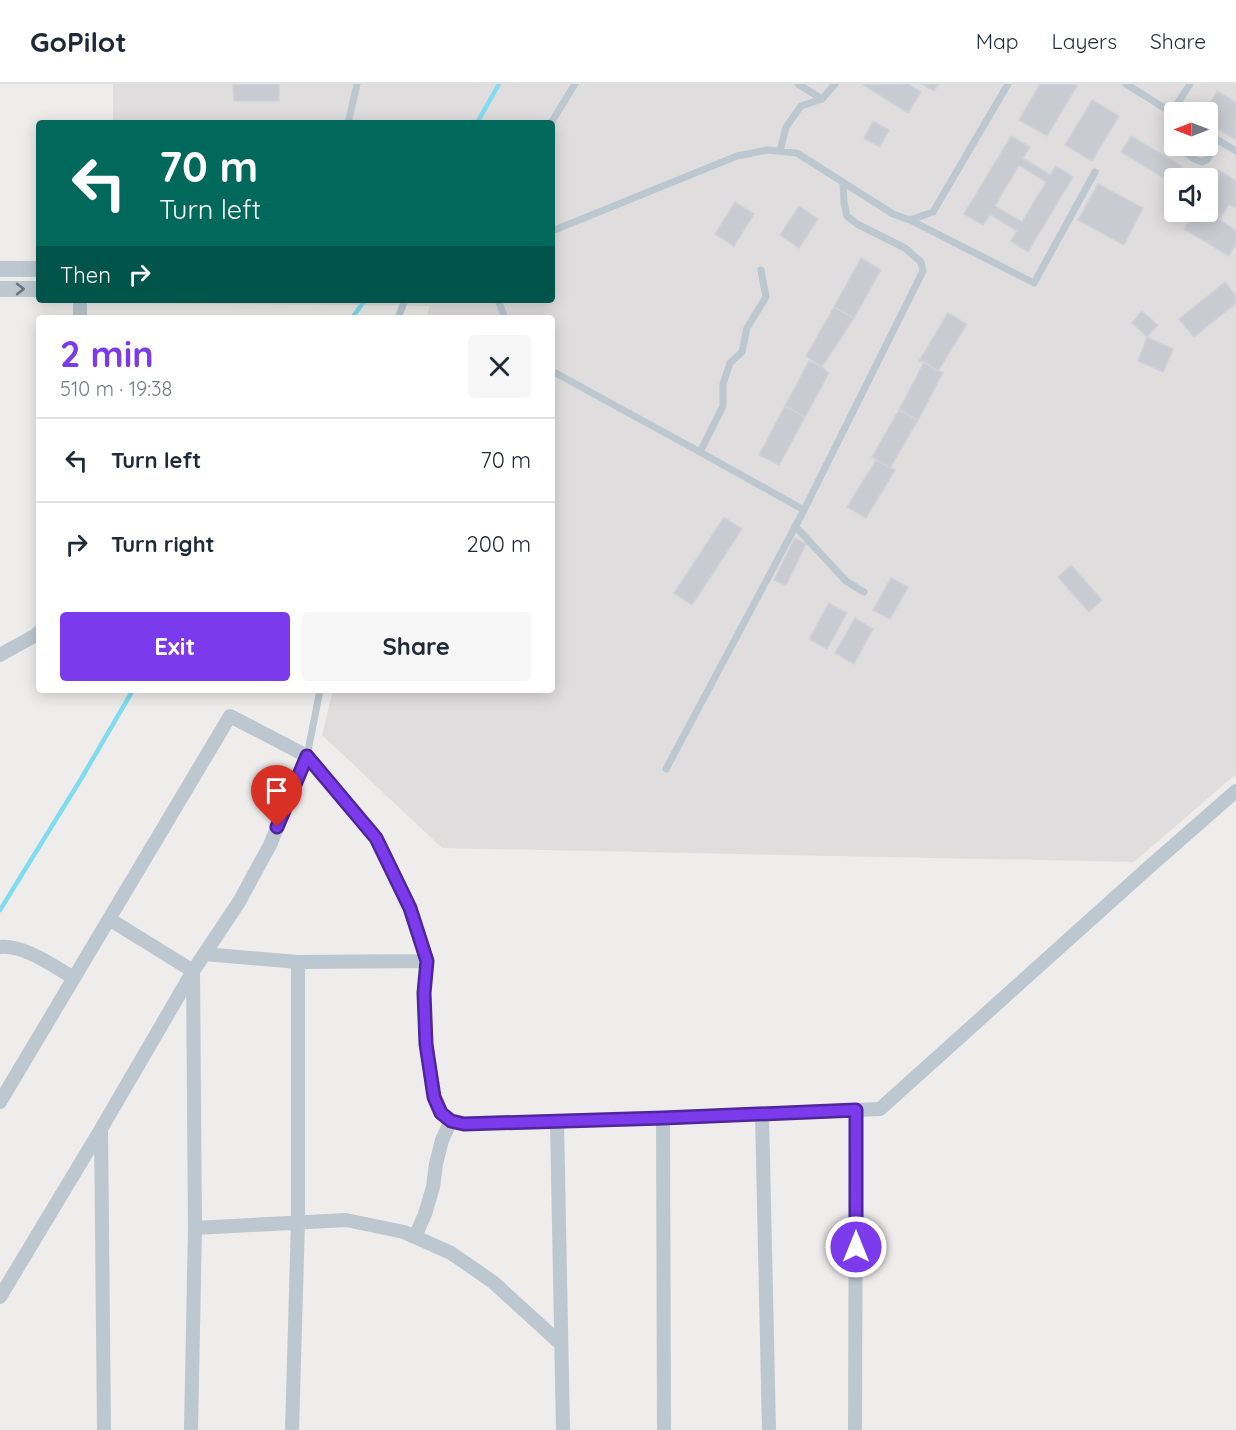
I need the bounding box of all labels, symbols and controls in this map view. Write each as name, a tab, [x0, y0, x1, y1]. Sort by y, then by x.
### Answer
text: GoPilot	[30, 24, 127, 59]
text: Map	[976, 28, 1019, 54]
text: Layers	[1052, 28, 1117, 54]
text: Share	[1150, 28, 1206, 54]
north arrow	[1164, 102, 1218, 156]
map controls	[1164, 102, 1218, 222]
text: 70 m	[159, 140, 258, 193]
icon: left	[60, 144, 138, 222]
button: sound	[1164, 168, 1218, 222]
text: Turn left	[159, 192, 261, 226]
icon: right	[123, 258, 156, 291]
text: Then	[60, 261, 111, 289]
one-way arrow	[15, 283, 24, 295]
text: 2 min	[60, 331, 154, 376]
button: close	[468, 335, 531, 398]
text: 510 m · 19:38	[60, 376, 172, 401]
icon: left	[60, 444, 93, 477]
text: Turn left	[111, 446, 201, 474]
text: 70 m	[481, 446, 531, 474]
icon: right	[60, 528, 93, 561]
text: Turn right	[111, 530, 215, 558]
text: 200 m	[467, 530, 531, 558]
button: Exit	[60, 612, 290, 681]
button: Share	[302, 612, 531, 681]
pin	[251, 765, 302, 827]
icon: arrive	[260, 774, 293, 807]
position arrow	[824, 1215, 888, 1279]

